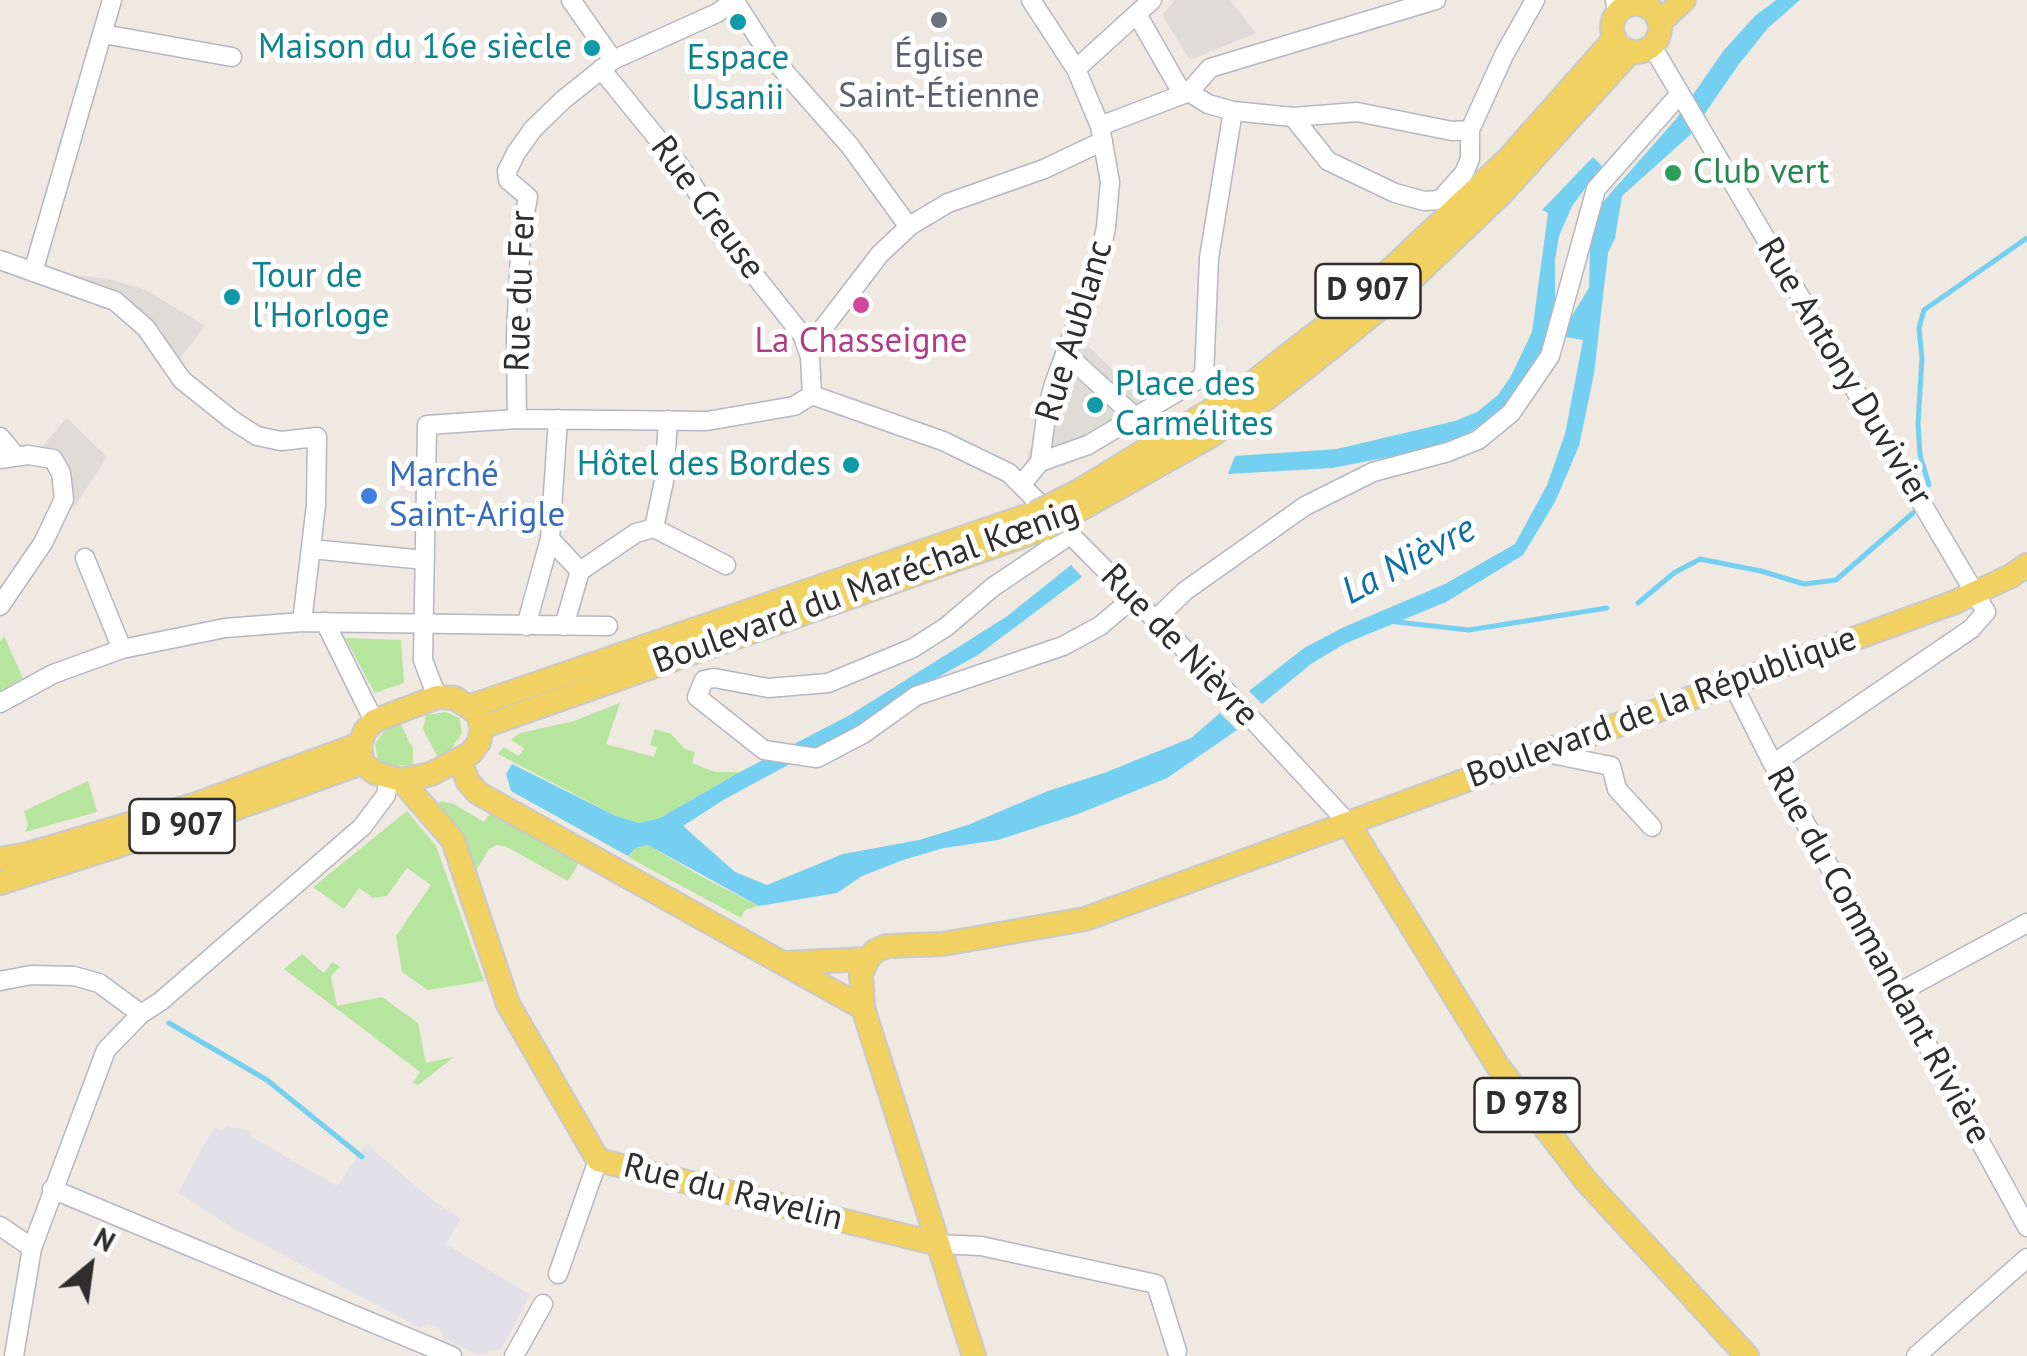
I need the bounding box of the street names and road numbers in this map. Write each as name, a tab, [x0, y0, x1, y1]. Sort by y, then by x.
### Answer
street label: Rue Creuse	[641, 128, 773, 288]
street label: Rue du Fer	[497, 210, 545, 372]
street label: Rue Antony Duvivier	[1747, 230, 1941, 514]
street label: Rue Aublanc	[1028, 235, 1122, 427]
road number: D 907	[1316, 264, 1420, 318]
street label: Boulevard du Maréchal Kœnig	[647, 490, 1085, 684]
street label: Rue de Nièvre	[1091, 556, 1267, 736]
street label: Boulevard de la République	[1462, 618, 1862, 798]
street label: Rue du Commandant Rivière	[1757, 760, 1999, 1152]
road number: D 907	[130, 799, 234, 853]
road number: D 978	[1474, 1078, 1580, 1132]
street label: Rue du Ravelin	[619, 1145, 847, 1241]

